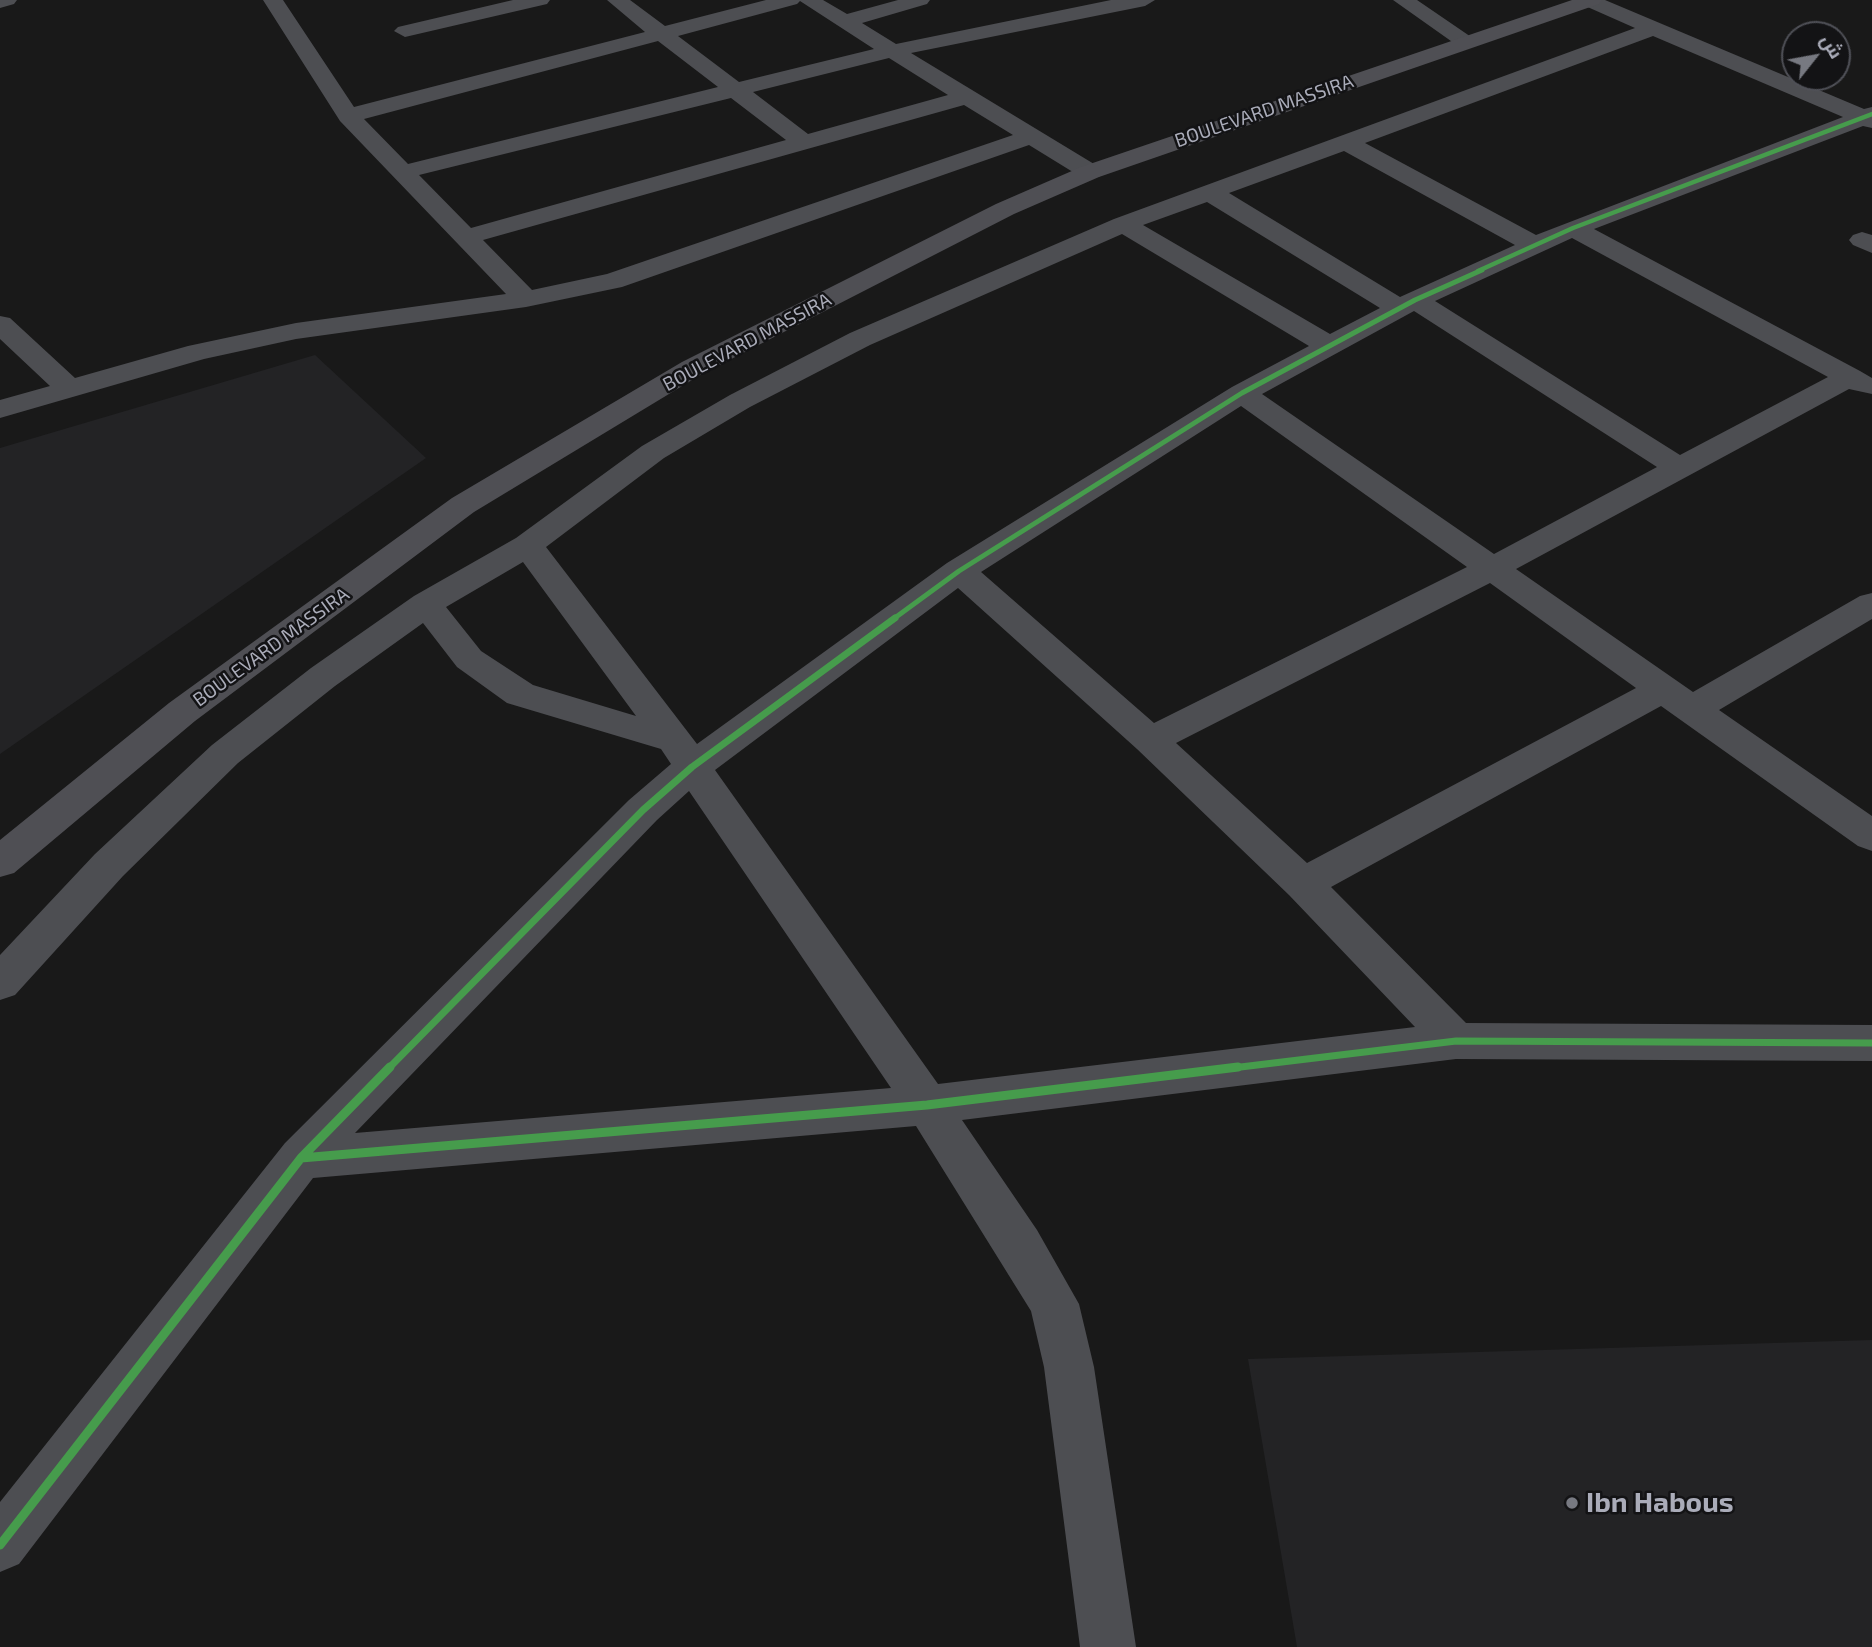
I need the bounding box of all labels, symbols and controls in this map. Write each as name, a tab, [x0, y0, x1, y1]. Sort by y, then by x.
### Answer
north arrow	[1781, 21, 1851, 91]
text: ش	[1817, 30, 1849, 62]
street label: BOULEVARD MASSIRA	[1172, 70, 1356, 152]
street label: BOULEVARD MASSIRA	[659, 288, 835, 396]
street label: BOULEVARD MASSIRA	[189, 583, 353, 711]
place label: Ibn Habous	[1586, 1486, 1734, 1520]
marker: Ibn Habous	[1564, 1495, 1580, 1511]

